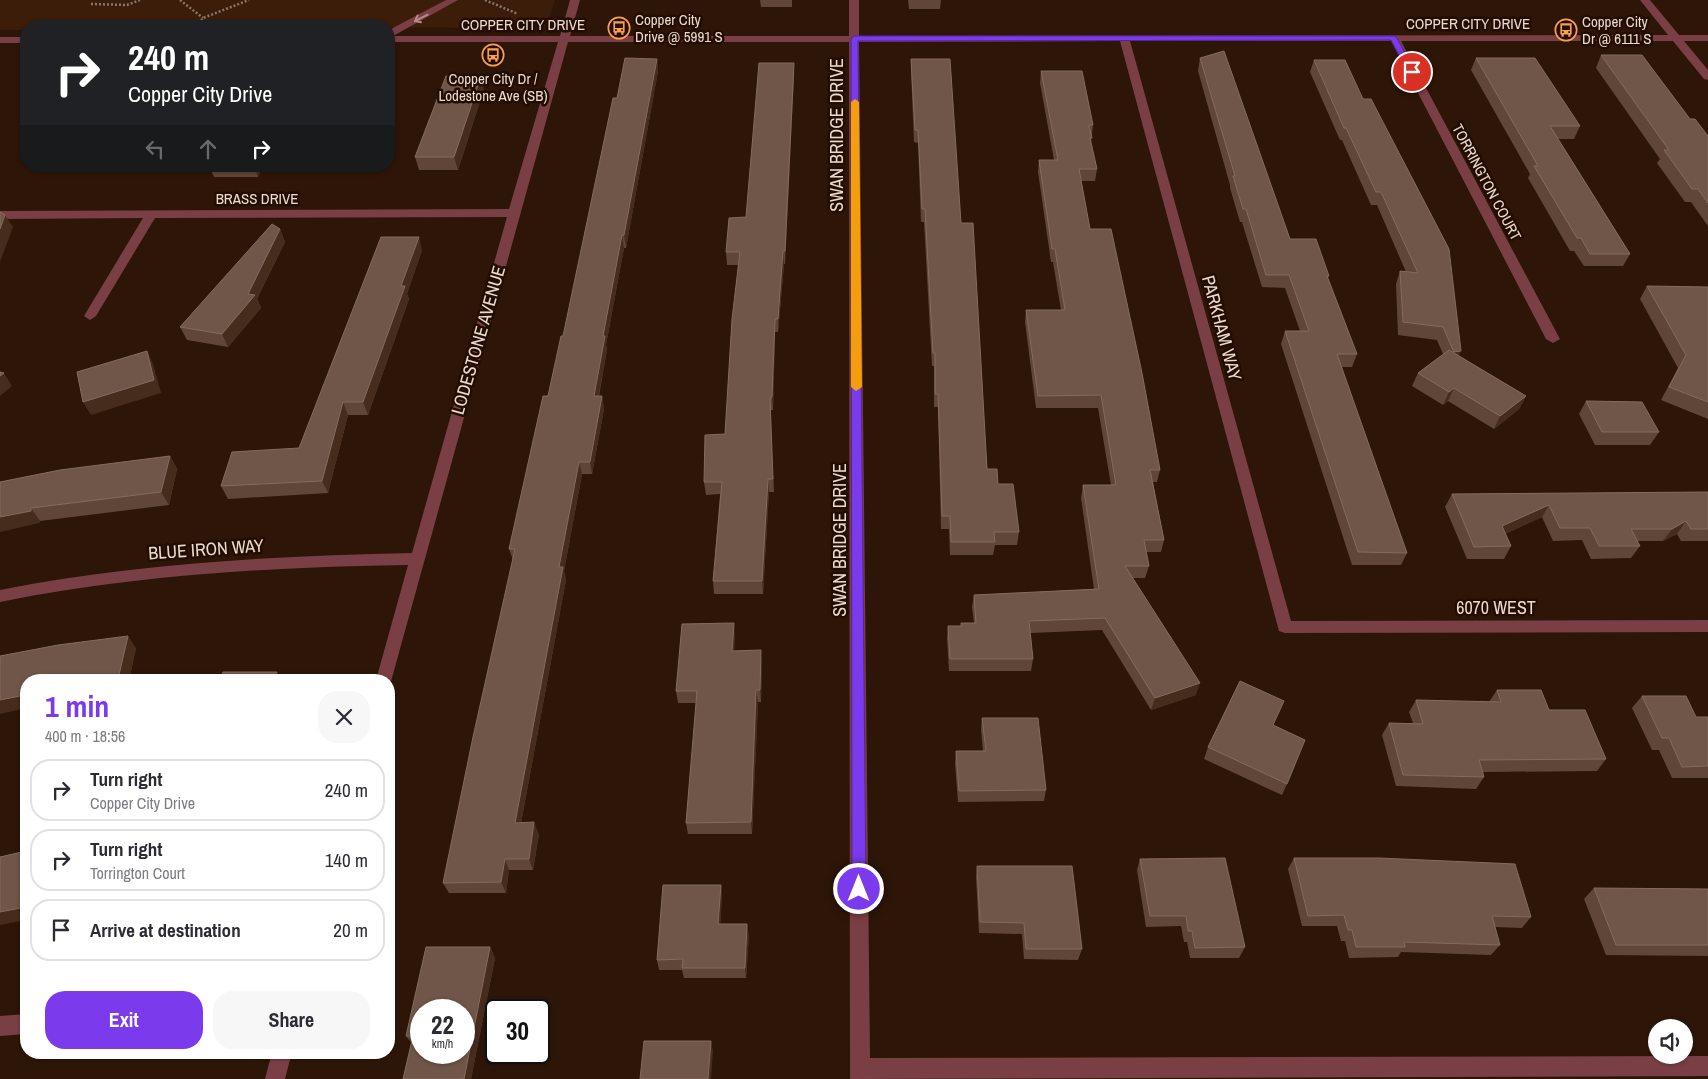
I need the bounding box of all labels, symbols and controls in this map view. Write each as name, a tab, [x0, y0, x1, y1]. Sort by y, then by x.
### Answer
place label: Copper City Drive @ 5991 S	[635, 9, 723, 47]
place label: Copper City Dr @ 6111 S	[1582, 11, 1651, 49]
street label: COPPER CITY DRIVE	[1406, 13, 1530, 34]
one-way arrow	[414, 14, 429, 23]
street label: COPPER CITY DRIVE	[461, 14, 585, 35]
bus stop icon: Copper City Drive @ 5991 S	[607, 16, 631, 40]
bus stop icon: Copper City Dr @ 6111 S	[1554, 18, 1578, 42]
text: 240 m	[128, 34, 209, 81]
icon: right	[45, 40, 110, 105]
bus stop icon: Copper City Dr / Lodestone Ave (SB)	[481, 43, 505, 67]
pin	[1391, 51, 1433, 93]
street label: SWAN BRIDGE DRIVE	[824, 58, 849, 212]
icon: arrive	[1398, 58, 1426, 86]
place label: Copper City Dr / Lodestone Ave (SB)	[438, 68, 548, 106]
text: Copper City Drive	[128, 79, 272, 109]
street label: TORRINGTON COURT	[1447, 120, 1527, 244]
icon: left	[141, 135, 169, 163]
icon: ahead	[194, 135, 222, 163]
icon: right	[247, 135, 275, 163]
street label: BRASS DRIVE	[216, 188, 298, 209]
street label: LODESTONE AVENUE	[445, 263, 511, 417]
street label: PARKHAM WAY	[1196, 273, 1248, 384]
street label: SWAN BRIDGE DRIVE	[827, 463, 852, 617]
street label: BLUE IRON WAY	[147, 532, 265, 566]
street label: 6070 WEST	[1456, 595, 1536, 620]
text: 1 min	[45, 686, 109, 726]
button: close	[318, 691, 370, 743]
text: 400 m · 18:56	[45, 725, 125, 747]
text: Turn right	[90, 766, 162, 792]
icon: right	[47, 776, 75, 804]
text: 240 m	[325, 777, 368, 803]
text: Copper City Drive	[90, 792, 195, 814]
text: Turn right	[90, 836, 162, 862]
icon: right	[47, 846, 75, 874]
text: 140 m	[325, 847, 368, 873]
text: Torrington Court	[90, 862, 185, 884]
position arrow	[832, 862, 884, 914]
icon: arrive	[47, 916, 75, 944]
text: Arrive at destination	[90, 917, 241, 943]
text: 20 m	[333, 917, 368, 943]
button: Exit	[45, 991, 203, 1049]
button: Share	[213, 991, 370, 1049]
speed limit sign: 30	[485, 999, 550, 1064]
text: 22	[431, 1008, 454, 1042]
map controls	[1648, 1019, 1693, 1064]
button: sound	[1648, 1019, 1693, 1064]
text: km/h	[432, 1036, 453, 1052]

